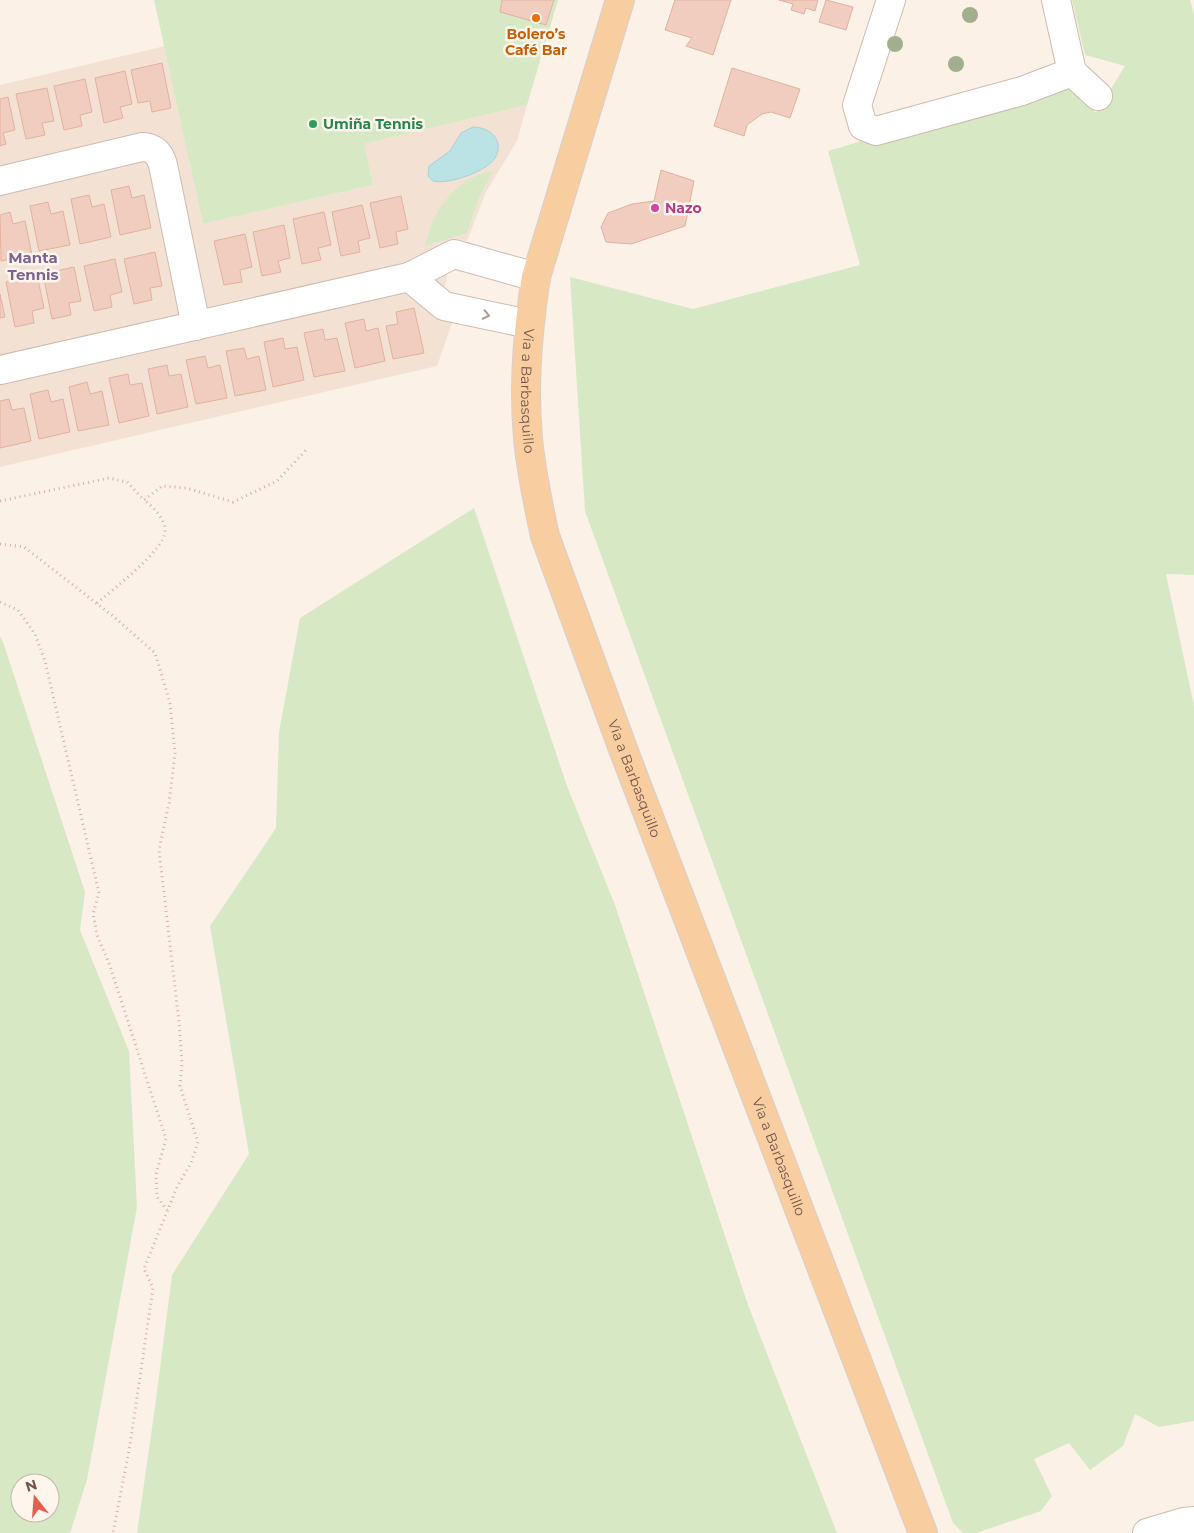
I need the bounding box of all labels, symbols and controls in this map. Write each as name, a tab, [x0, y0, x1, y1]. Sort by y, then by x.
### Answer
marker: Bolero’s Café Bar	[530, 12, 542, 24]
place label: Bolero’s Café Bar	[505, 25, 567, 59]
place label: Umiña Tennis	[323, 115, 423, 133]
marker: Umiña Tennis	[307, 118, 319, 130]
place label: Nazo	[665, 199, 702, 217]
marker: Nazo	[649, 202, 661, 214]
district label: Manta Tennis	[7, 248, 59, 284]
one-way arrow	[482, 309, 491, 320]
street label: Via a Barbasquillo	[517, 328, 539, 455]
street label: Via a Barbasquillo	[604, 717, 665, 840]
street label: Via a Barbasquillo	[748, 1095, 810, 1219]
north arrow	[10, 1473, 60, 1523]
text: N	[23, 1475, 39, 1496]

